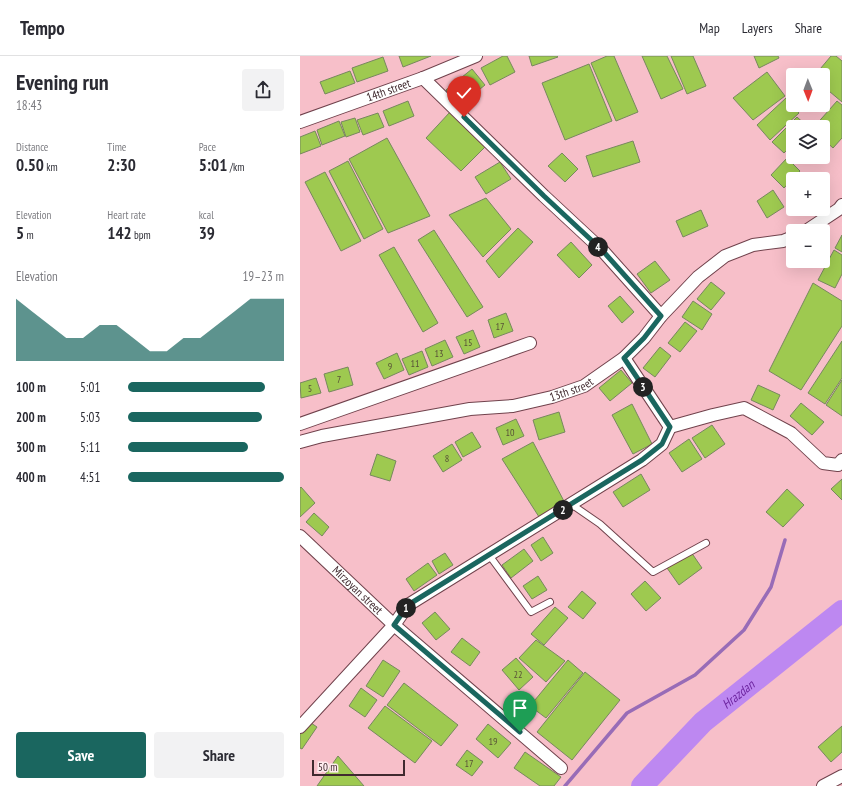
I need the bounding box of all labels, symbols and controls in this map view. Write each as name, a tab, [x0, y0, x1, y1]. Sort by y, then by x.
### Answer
text: Tempo	[20, 16, 65, 40]
text: Map	[699, 19, 720, 37]
text: Layers	[742, 19, 773, 37]
text: Share	[795, 19, 822, 37]
text: Evening run	[16, 68, 109, 96]
north arrow	[786, 68, 830, 112]
map controls	[786, 68, 830, 268]
button: share	[242, 69, 284, 111]
street label: 14th street	[364, 75, 413, 105]
pin	[447, 76, 481, 117]
icon: check	[453, 82, 475, 104]
text: 18:43	[16, 97, 42, 114]
button: layers	[786, 120, 830, 164]
text: Distance	[16, 140, 48, 154]
text: Time	[107, 140, 126, 154]
text: Pace	[199, 140, 216, 154]
text: 0.50	[16, 154, 44, 176]
text: 2:30	[107, 154, 136, 176]
text: 5:01	[199, 154, 227, 176]
text: km	[44, 160, 58, 174]
text: /km	[227, 160, 244, 174]
button: +	[786, 172, 830, 216]
text: Elevation	[16, 208, 51, 222]
text: Heart rate	[107, 208, 146, 222]
text: kcal	[199, 208, 214, 222]
text: 5	[16, 222, 24, 244]
text: 142	[107, 222, 132, 244]
text: 39	[199, 222, 215, 244]
button: −	[786, 224, 830, 268]
text: m	[24, 228, 34, 242]
text: bpm	[132, 228, 151, 242]
pin: 4	[588, 237, 608, 257]
text: 4	[595, 240, 601, 254]
text: Elevation	[16, 268, 58, 285]
text: 19–23 m	[242, 268, 284, 285]
house number: 17	[496, 320, 505, 333]
house number: 15	[464, 336, 473, 349]
house number: 13	[435, 347, 444, 360]
house number: 11	[411, 357, 420, 370]
house number: 9	[388, 360, 392, 373]
house number: 7	[337, 373, 341, 386]
street label: 13th street	[547, 374, 597, 404]
pin: 3	[633, 377, 653, 397]
text: 100 m	[16, 379, 46, 396]
text: 5:01	[80, 379, 100, 396]
text: 3	[640, 380, 646, 394]
house number: 5	[308, 382, 312, 395]
text: 200 m	[16, 409, 46, 426]
text: 5:03	[80, 409, 100, 426]
house number: 10	[506, 426, 515, 439]
text: 300 m	[16, 439, 46, 456]
text: 5:11	[80, 439, 100, 456]
house number: 8	[445, 452, 449, 465]
text: 400 m	[16, 469, 46, 486]
text: 4:51	[80, 469, 100, 486]
pin: 2	[553, 500, 573, 520]
text: 2	[560, 503, 566, 517]
street label: Mirzoyan street	[329, 563, 387, 618]
pin: 1	[396, 598, 416, 618]
text: 1	[403, 601, 409, 615]
house number: 22	[514, 668, 523, 681]
water label: Hrazdan	[718, 676, 759, 713]
pin	[503, 691, 537, 732]
icon: arrive	[509, 697, 531, 719]
button: Save	[16, 732, 146, 778]
button: Share	[154, 732, 284, 778]
house number: 19	[489, 735, 498, 748]
house number: 17	[465, 757, 474, 770]
scale bar	[312, 758, 405, 777]
text: 50 m	[318, 760, 337, 774]

